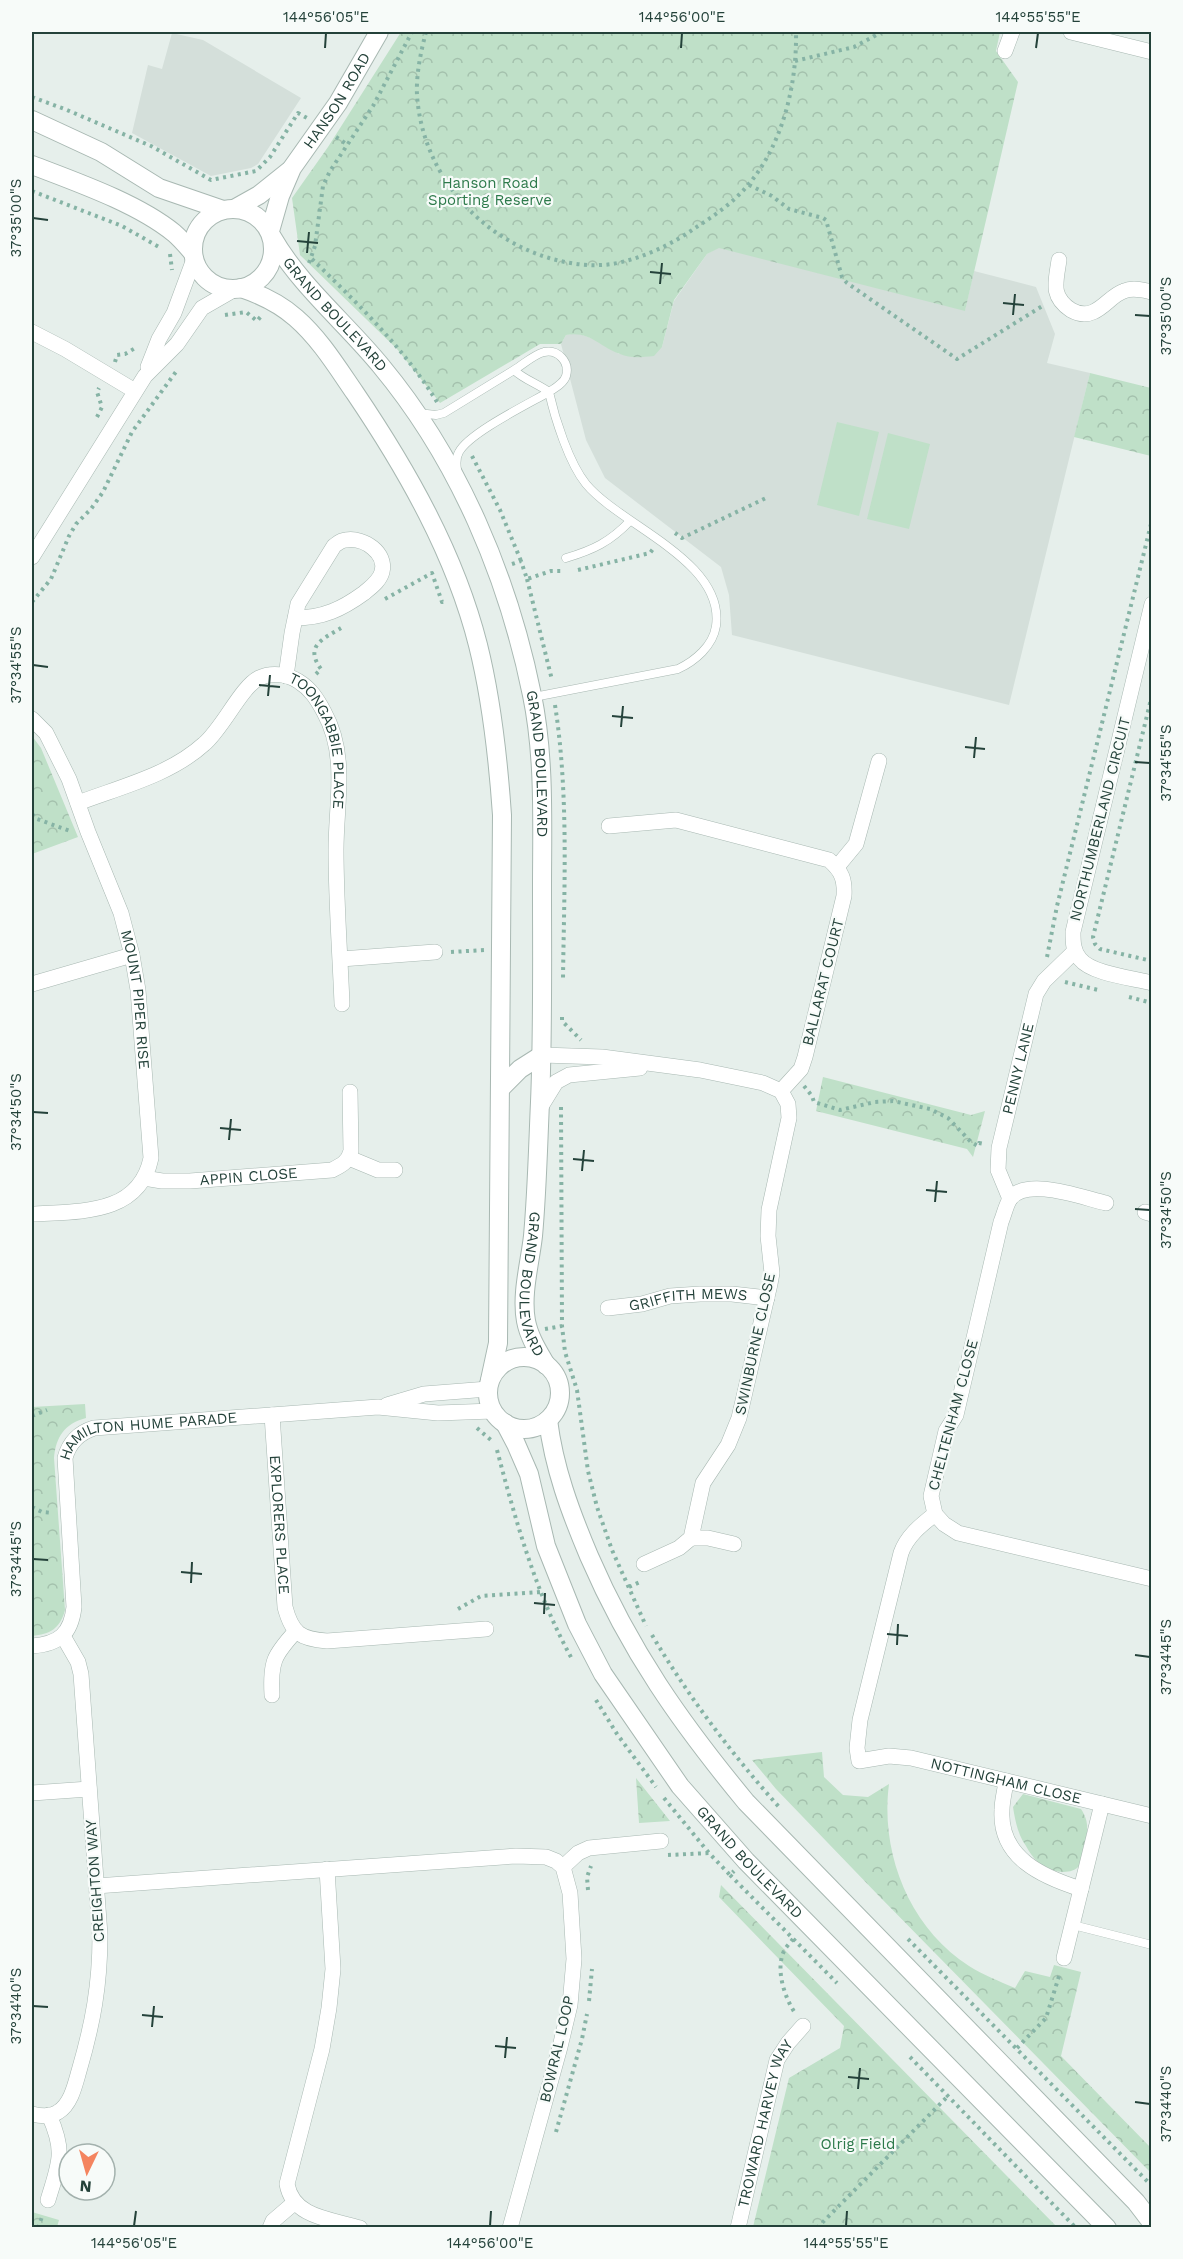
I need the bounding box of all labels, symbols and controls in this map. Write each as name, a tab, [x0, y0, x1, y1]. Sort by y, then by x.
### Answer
text: 144°56'05"E	[283, 8, 369, 26]
text: 144°56'00"E	[639, 8, 725, 26]
text: 144°55'55"E	[995, 8, 1081, 26]
street label: HANSON ROAD	[300, 49, 374, 152]
park label: Hanson Road Sporting Reserve	[428, 174, 552, 209]
text: 37°35'00"S	[7, 179, 25, 257]
street label: GRAND BOULEVARD	[279, 254, 391, 375]
text: 37°35'00"S	[1157, 277, 1175, 355]
text: 37°34'55"S	[7, 626, 25, 704]
street label: TOONGABBIE PLACE	[286, 669, 348, 810]
street label: GRAND BOULEVARD	[522, 689, 551, 837]
street label: NORTHUMBERLAND CIRCUIT	[1066, 715, 1134, 923]
text: 37°34'55"S	[1157, 724, 1175, 802]
street label: BALLARAT COURT	[798, 916, 848, 1048]
street label: MOUNT PIPER RISE	[117, 928, 153, 1070]
street label: PENNY LANE	[998, 1021, 1038, 1116]
text: 37°34'50"S	[7, 1073, 25, 1151]
street label: APPIN CLOSE	[199, 1164, 298, 1189]
text: 37°34'50"S	[1157, 1171, 1175, 1249]
street label: GRAND BOULEVARD	[515, 1211, 548, 1360]
street label: SWINBURNE CLOSE	[731, 1271, 779, 1417]
street label: GRIFFITH MEWS	[628, 1285, 748, 1314]
street label: CHELTENHAM CLOSE	[924, 1337, 982, 1493]
street label: HAMILTON HUME PARADE	[56, 1408, 238, 1463]
street label: EXPLORERS PLACE	[266, 1455, 293, 1595]
text: 37°34'45"S	[7, 1521, 25, 1597]
text: 37°34'45"S	[1157, 1619, 1175, 1695]
street label: NOTTINGHAM CLOSE	[929, 1754, 1083, 1808]
street label: GRAND BOULEVARD	[693, 1802, 807, 1922]
street label: CREIGHTON WAY	[82, 1819, 108, 1943]
text: 37°34'40"S	[7, 1968, 25, 2044]
street label: BOWRAL LOOP	[536, 1994, 578, 2104]
street label: TROWARD HARVEY WAY	[734, 2036, 797, 2209]
text: 37°34'40"S	[1157, 2066, 1175, 2142]
park label: Olrig Field	[821, 2135, 895, 2153]
north arrow	[57, 2142, 117, 2202]
text: N	[79, 2176, 92, 2196]
text: 144°56'05"E	[91, 2234, 177, 2252]
text: 144°56'00"E	[447, 2234, 533, 2252]
text: 144°55'55"E	[803, 2234, 889, 2252]

